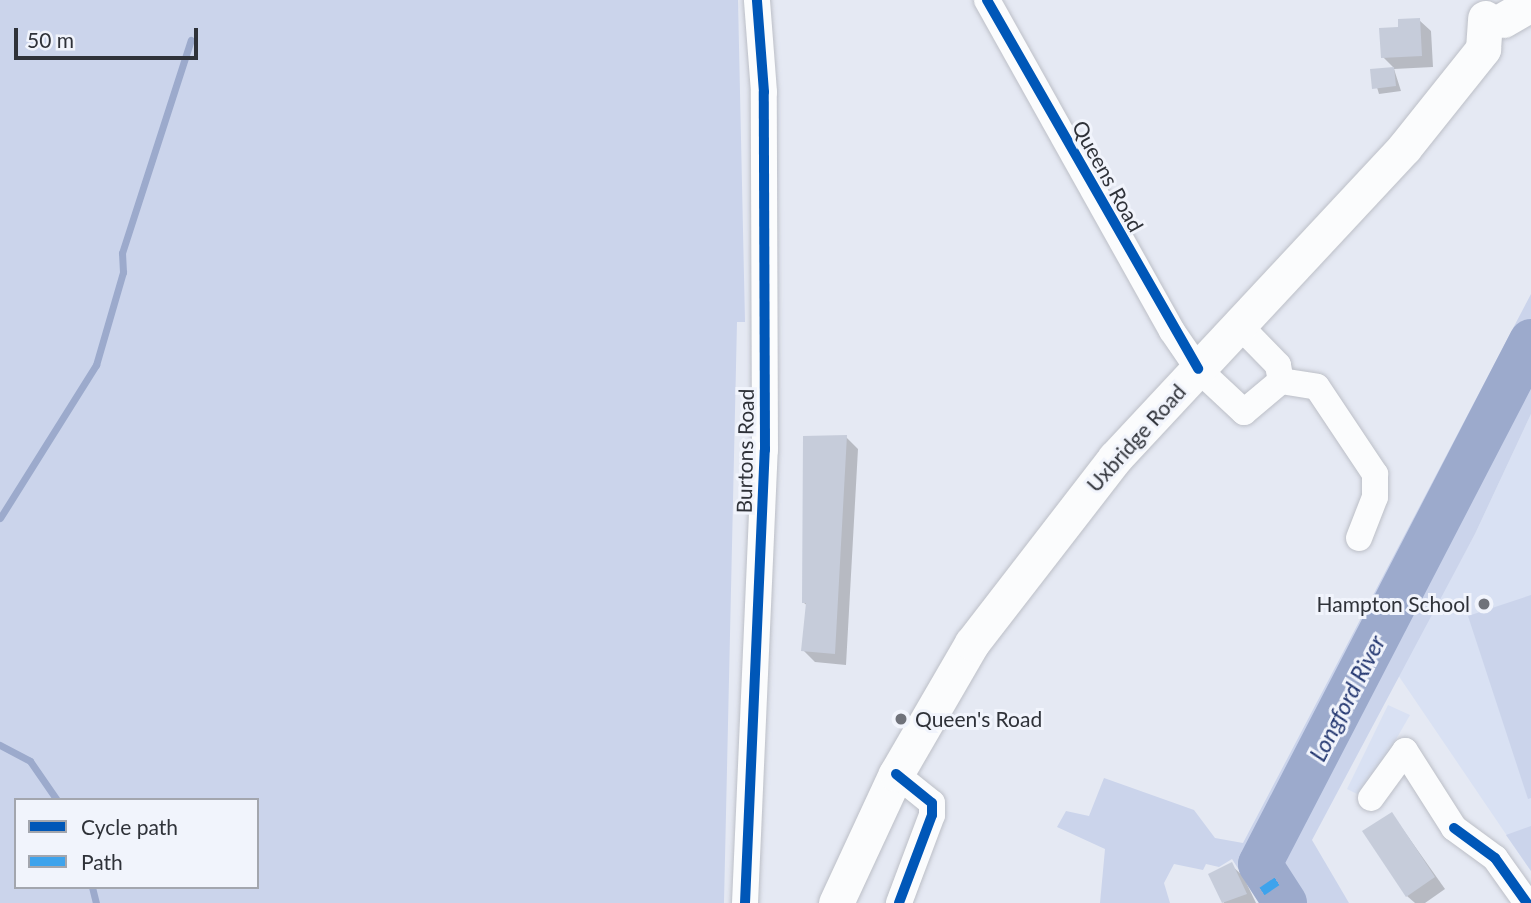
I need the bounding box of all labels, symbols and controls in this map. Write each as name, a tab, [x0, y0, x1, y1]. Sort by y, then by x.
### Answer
scale bar	[18, 14, 201, 58]
text: 50 m	[27, 27, 74, 52]
street label: Queens Road	[1067, 116, 1149, 236]
street label: Uxbridge Road	[1081, 379, 1191, 497]
street label: Burtons Road	[731, 388, 759, 514]
place label: Hampton School	[1317, 591, 1470, 617]
marker: Hampton School	[1476, 596, 1492, 612]
water label: Longford River	[1304, 631, 1390, 765]
place label: Queen's Road	[915, 706, 1042, 732]
marker: Queen's Road	[893, 711, 909, 727]
legend	[14, 798, 259, 889]
text: Cycle path	[81, 814, 178, 839]
text: Path	[81, 849, 123, 874]

